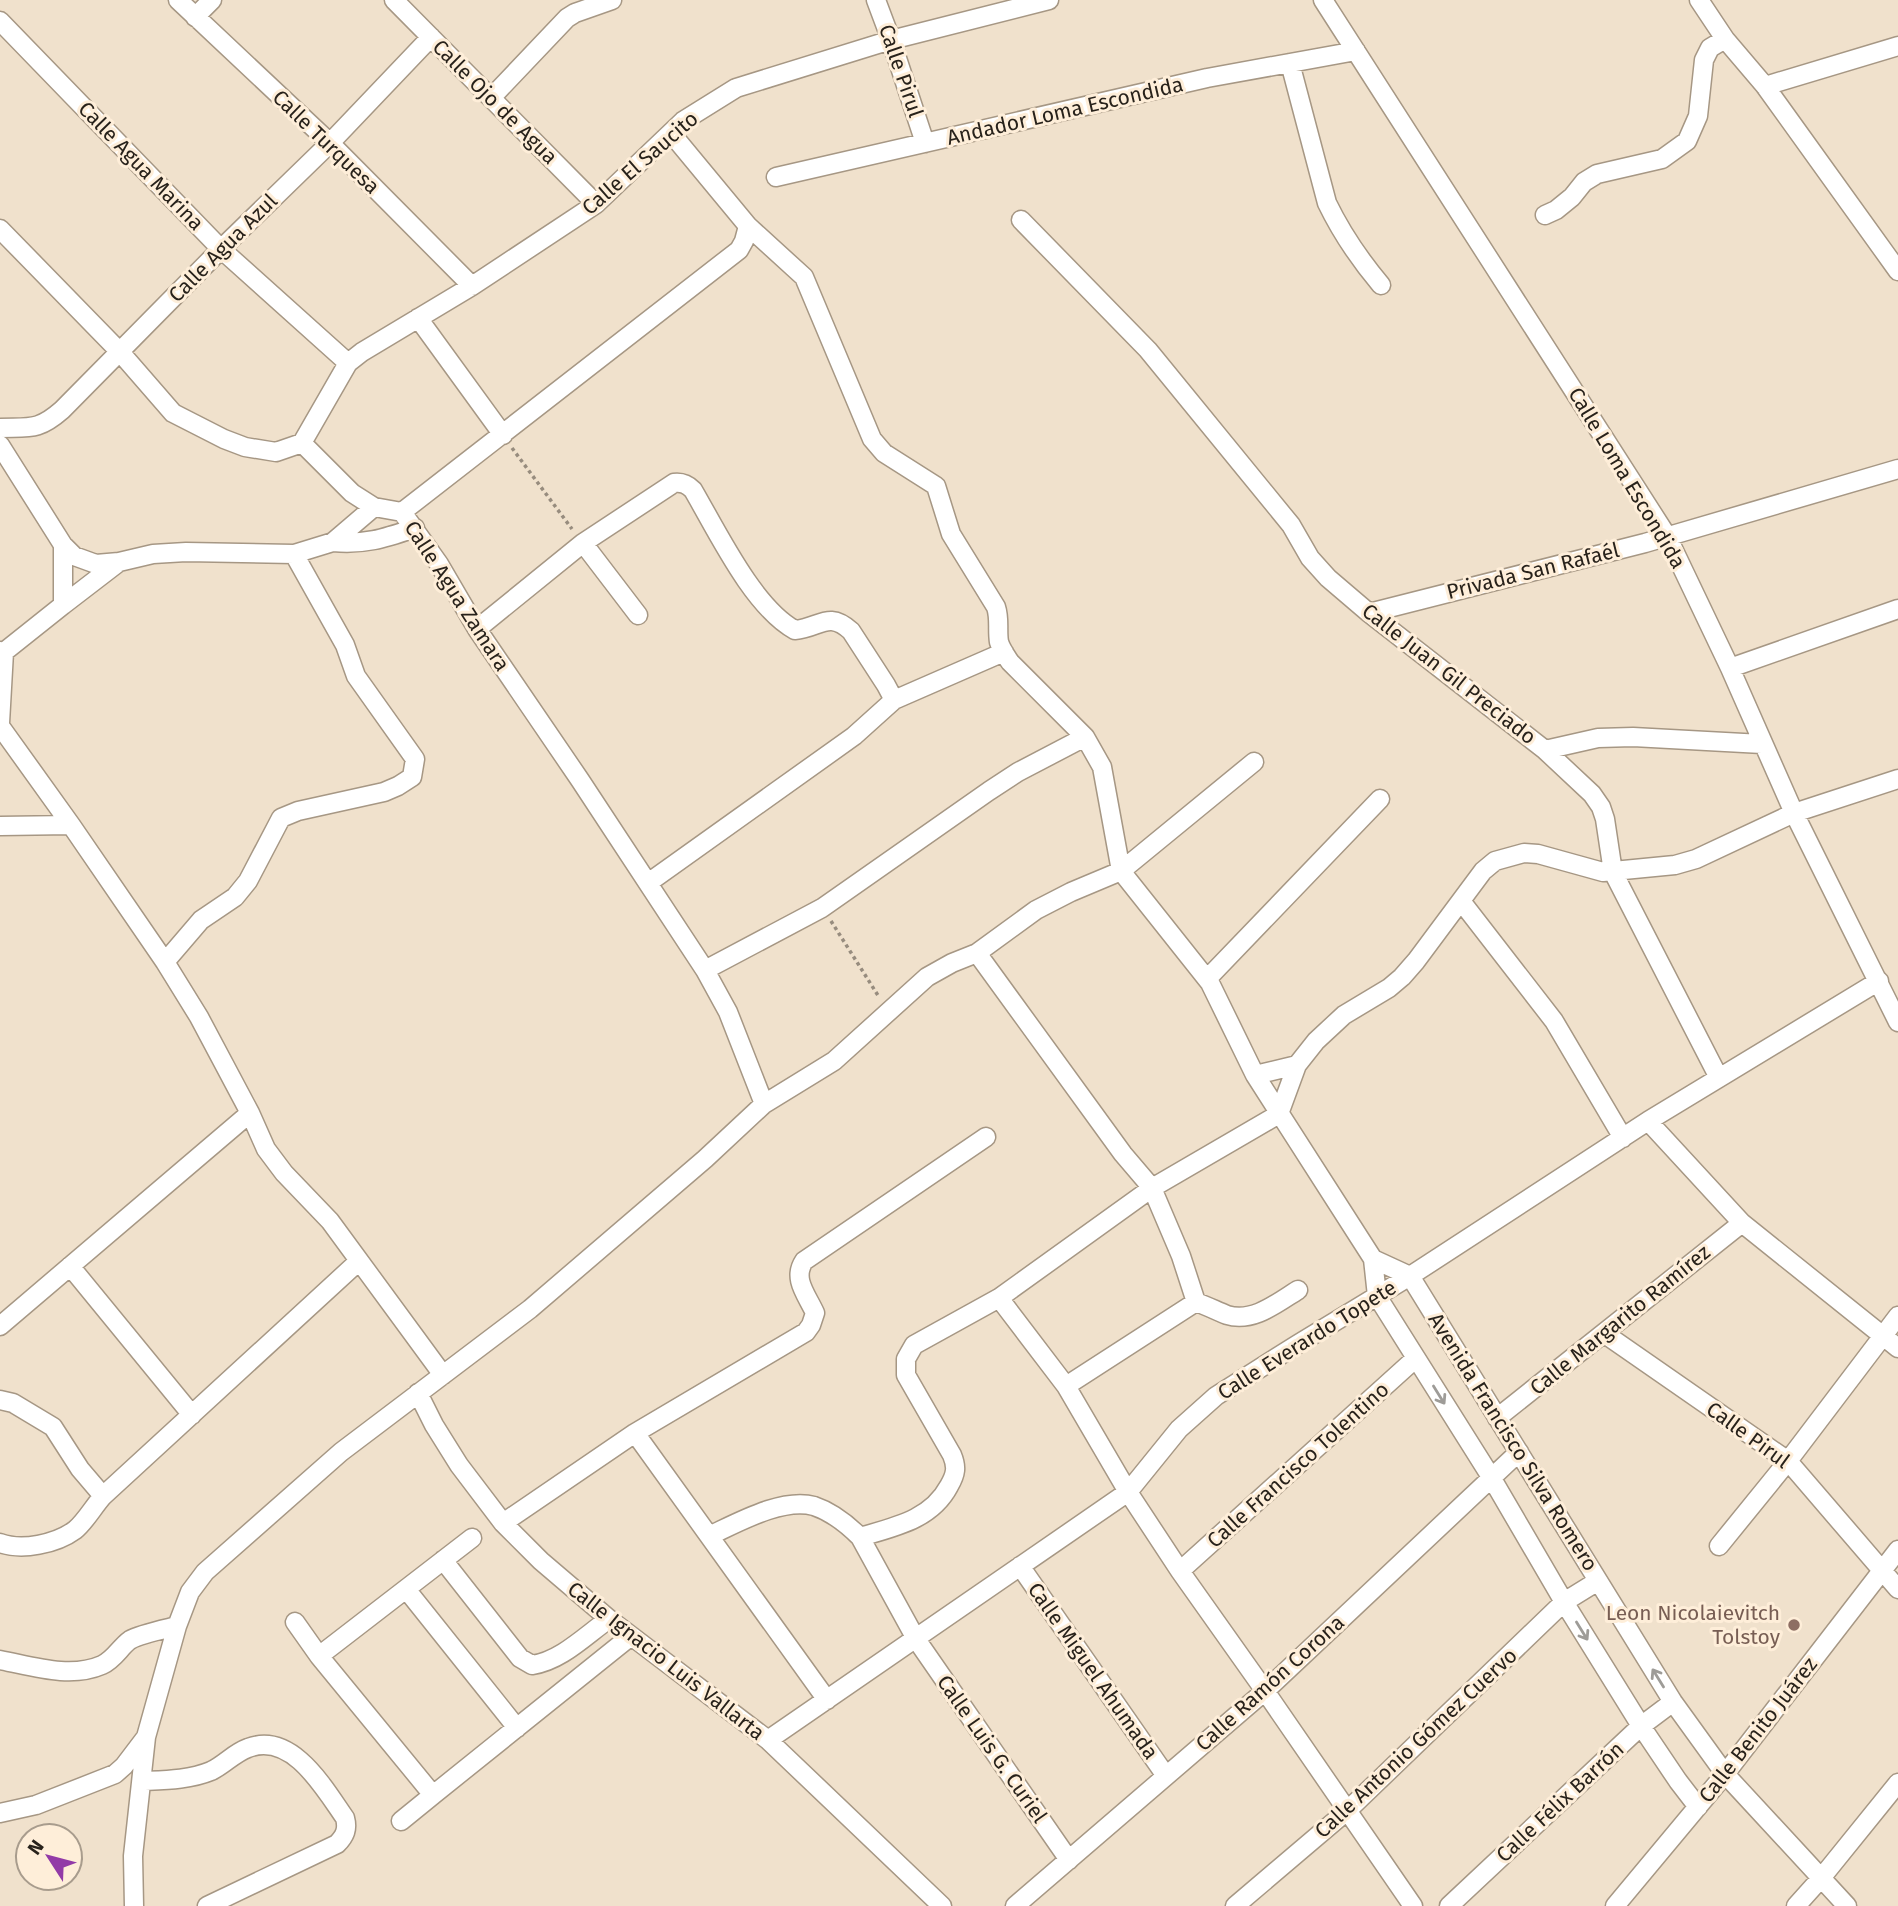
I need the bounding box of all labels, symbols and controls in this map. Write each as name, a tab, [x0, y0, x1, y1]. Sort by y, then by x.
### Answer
street label: Calle Pirul	[873, 21, 929, 121]
street label: Calle Ojo de Agua	[427, 34, 563, 170]
street label: Andador Loma Escondida	[944, 71, 1186, 151]
street label: Calle Turquesa	[267, 84, 385, 200]
street label: Calle Agua Marina	[73, 96, 209, 236]
street label: Calle El Saucito	[577, 106, 703, 220]
street label: Calle Agua Azul	[163, 188, 283, 308]
street label: Calle Loma Escondida	[1563, 383, 1691, 573]
street label: Calle Agua Zamara	[399, 516, 515, 676]
street label: Privada San Rafaél	[1444, 537, 1622, 605]
street label: Calle Juan Gil Preciado	[1357, 598, 1541, 750]
street label: Calle Margarito Ramírez	[1525, 1239, 1715, 1401]
street label: Calle Everardo Topete	[1213, 1274, 1401, 1406]
street label: Avenida Francisco Silva Romero	[1423, 1308, 1603, 1576]
street label: Calle Francisco Tolentino	[1202, 1376, 1394, 1554]
one-way arrow	[1433, 1384, 1447, 1404]
street label: Calle Pirul	[1701, 1396, 1795, 1474]
street label: Calle Ignacio Luis Vallarta	[562, 1576, 770, 1746]
street label: Calle Miguel Ahumada	[1022, 1577, 1164, 1765]
place label: Leon Nicolaievitch Tolstoy	[1606, 1600, 1781, 1650]
street label: Calle Ramón Corona	[1190, 1609, 1350, 1757]
marker: Leon Nicolaievitch Tolstoy	[1786, 1617, 1802, 1633]
one-way arrow	[1576, 1621, 1590, 1641]
street label: Calle Antonio Gómez Cuervo	[1309, 1642, 1523, 1844]
street label: Calle Benito Juárez	[1693, 1652, 1823, 1808]
one-way arrow	[1650, 1668, 1664, 1688]
street label: Calle Luis G. Curiel	[931, 1670, 1053, 1828]
street label: Calle Félix Barrón	[1491, 1736, 1629, 1868]
north arrow	[14, 1822, 84, 1892]
text: N	[23, 1835, 49, 1859]

